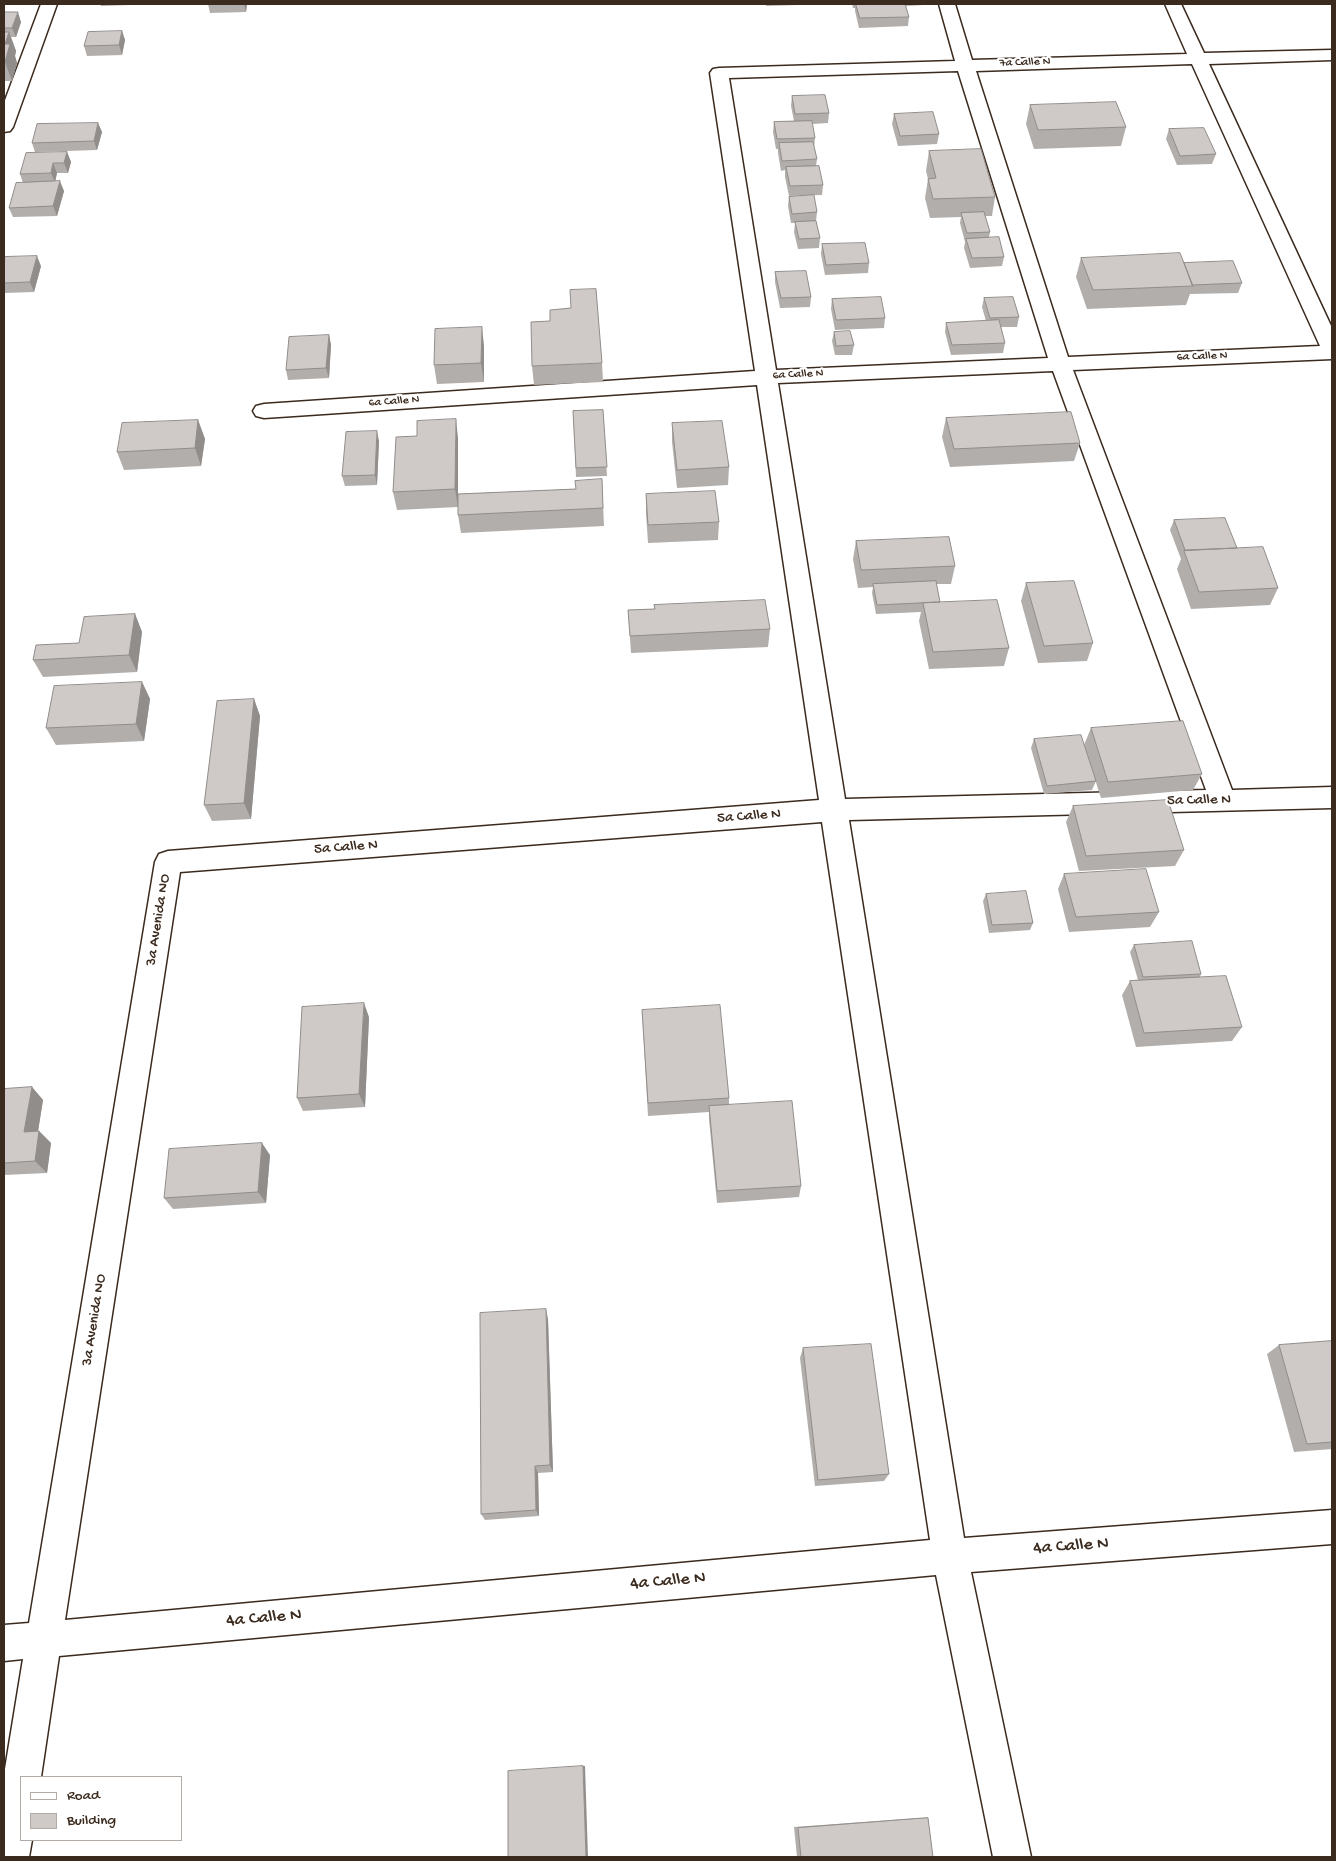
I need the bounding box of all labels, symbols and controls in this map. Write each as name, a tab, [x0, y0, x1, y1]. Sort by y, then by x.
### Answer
street label: 7a Calle N	[999, 55, 1051, 71]
street label: 6a Calle N	[1176, 349, 1228, 365]
street label: 6a Calle N	[772, 366, 824, 384]
street label: 6a Calle N	[368, 393, 420, 411]
street label: 5a Calle N	[1167, 791, 1231, 811]
street label: 5a Calle N	[716, 806, 782, 828]
street label: 5a Calle N	[313, 837, 379, 859]
street label: 3a Avenida NO	[143, 873, 175, 967]
street label: 3a Avenida NO	[79, 1273, 111, 1367]
street label: 4a Calle N	[1032, 1534, 1110, 1560]
street label: 4a Calle N	[629, 1568, 707, 1596]
street label: 4a Calle N	[225, 1605, 303, 1633]
legend	[20, 1776, 182, 1841]
text: Road	[67, 1787, 100, 1805]
text: Building	[67, 1812, 116, 1830]

